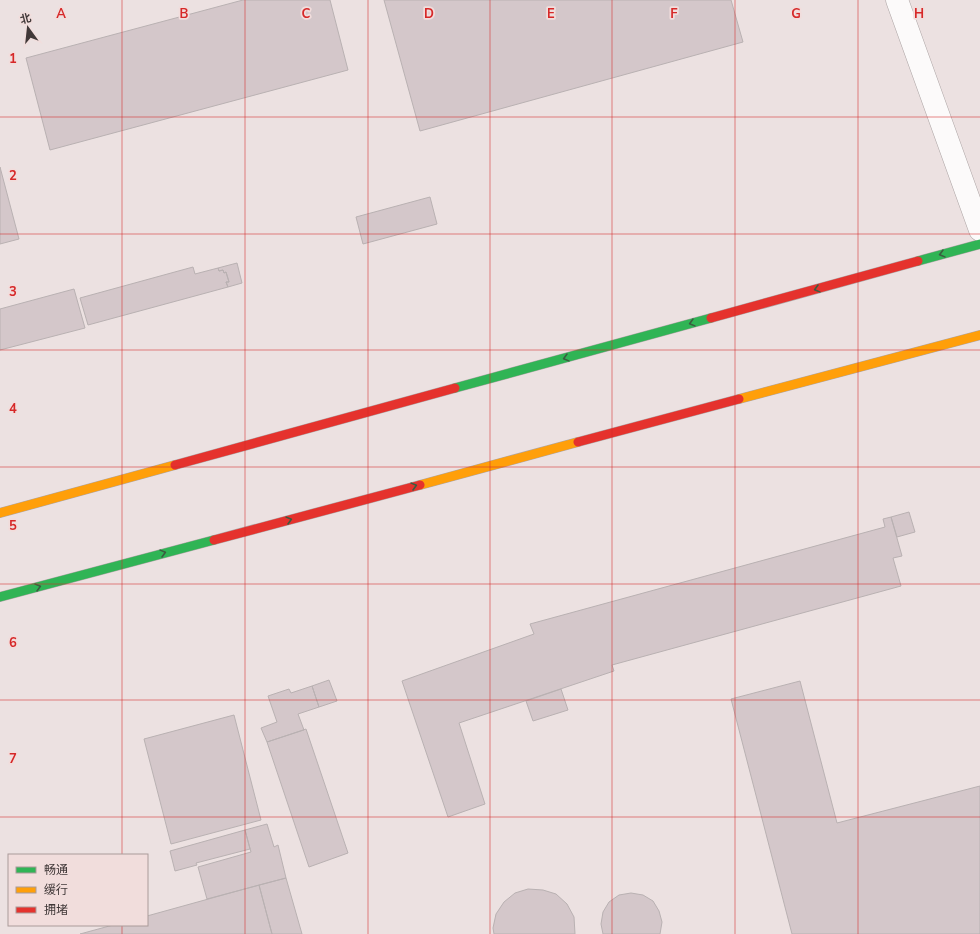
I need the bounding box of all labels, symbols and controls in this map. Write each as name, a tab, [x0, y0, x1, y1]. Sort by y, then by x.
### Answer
text: A	[56, 5, 66, 23]
text: B	[180, 5, 189, 23]
text: C	[302, 5, 311, 23]
text: D	[424, 5, 434, 23]
text: E	[547, 5, 555, 23]
text: F	[670, 5, 678, 23]
text: G	[791, 5, 801, 23]
text: H	[914, 5, 924, 23]
north arrow	[8, 8, 48, 48]
text: 北	[18, 10, 33, 27]
text: 1	[9, 50, 17, 68]
text: 2	[9, 167, 17, 185]
one-way arrow	[939, 250, 946, 258]
text: 3	[9, 283, 17, 301]
one-way arrow	[814, 284, 821, 293]
one-way arrow	[688, 318, 695, 327]
one-way arrow	[563, 353, 570, 362]
text: 4	[9, 400, 17, 418]
one-way arrow	[411, 482, 418, 491]
one-way arrow	[285, 516, 292, 525]
text: 5	[9, 517, 17, 535]
one-way arrow	[160, 550, 166, 558]
one-way arrow	[34, 583, 41, 592]
text: 6	[9, 634, 17, 652]
text: 7	[9, 750, 17, 768]
legend	[8, 854, 148, 926]
text: 畅通	[44, 862, 68, 878]
text: 缓行	[44, 882, 68, 898]
text: 拥堵	[44, 902, 68, 918]

